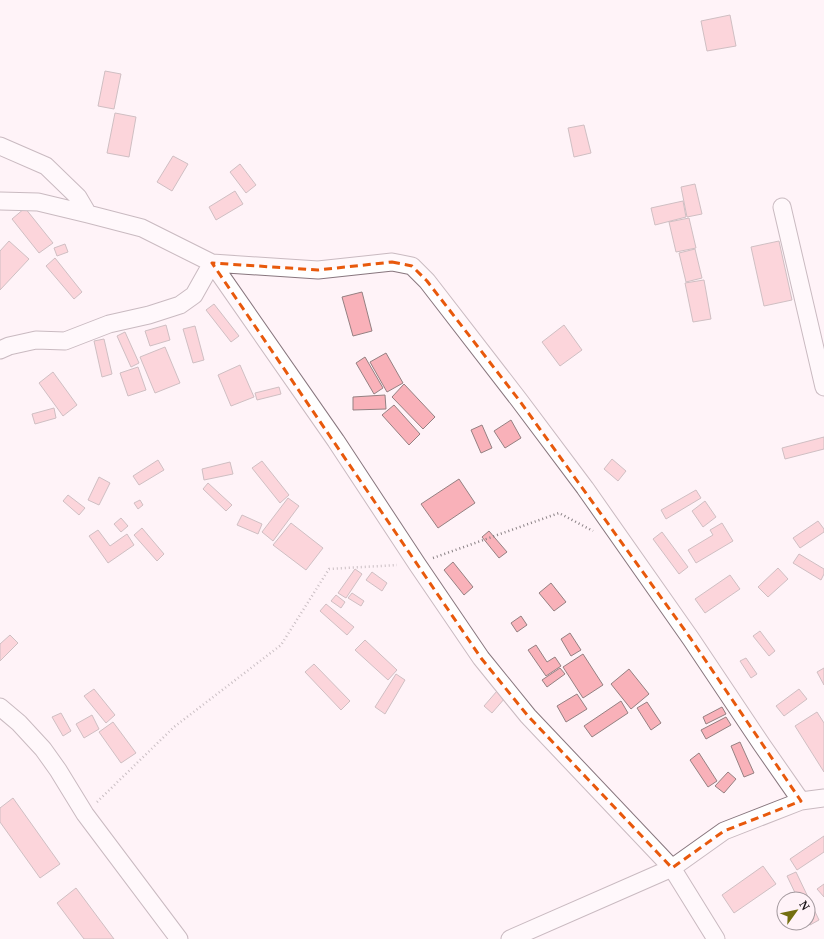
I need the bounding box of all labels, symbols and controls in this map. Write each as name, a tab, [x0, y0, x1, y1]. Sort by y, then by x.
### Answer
north arrow	[776, 891, 816, 931]
text: N	[796, 898, 814, 913]

